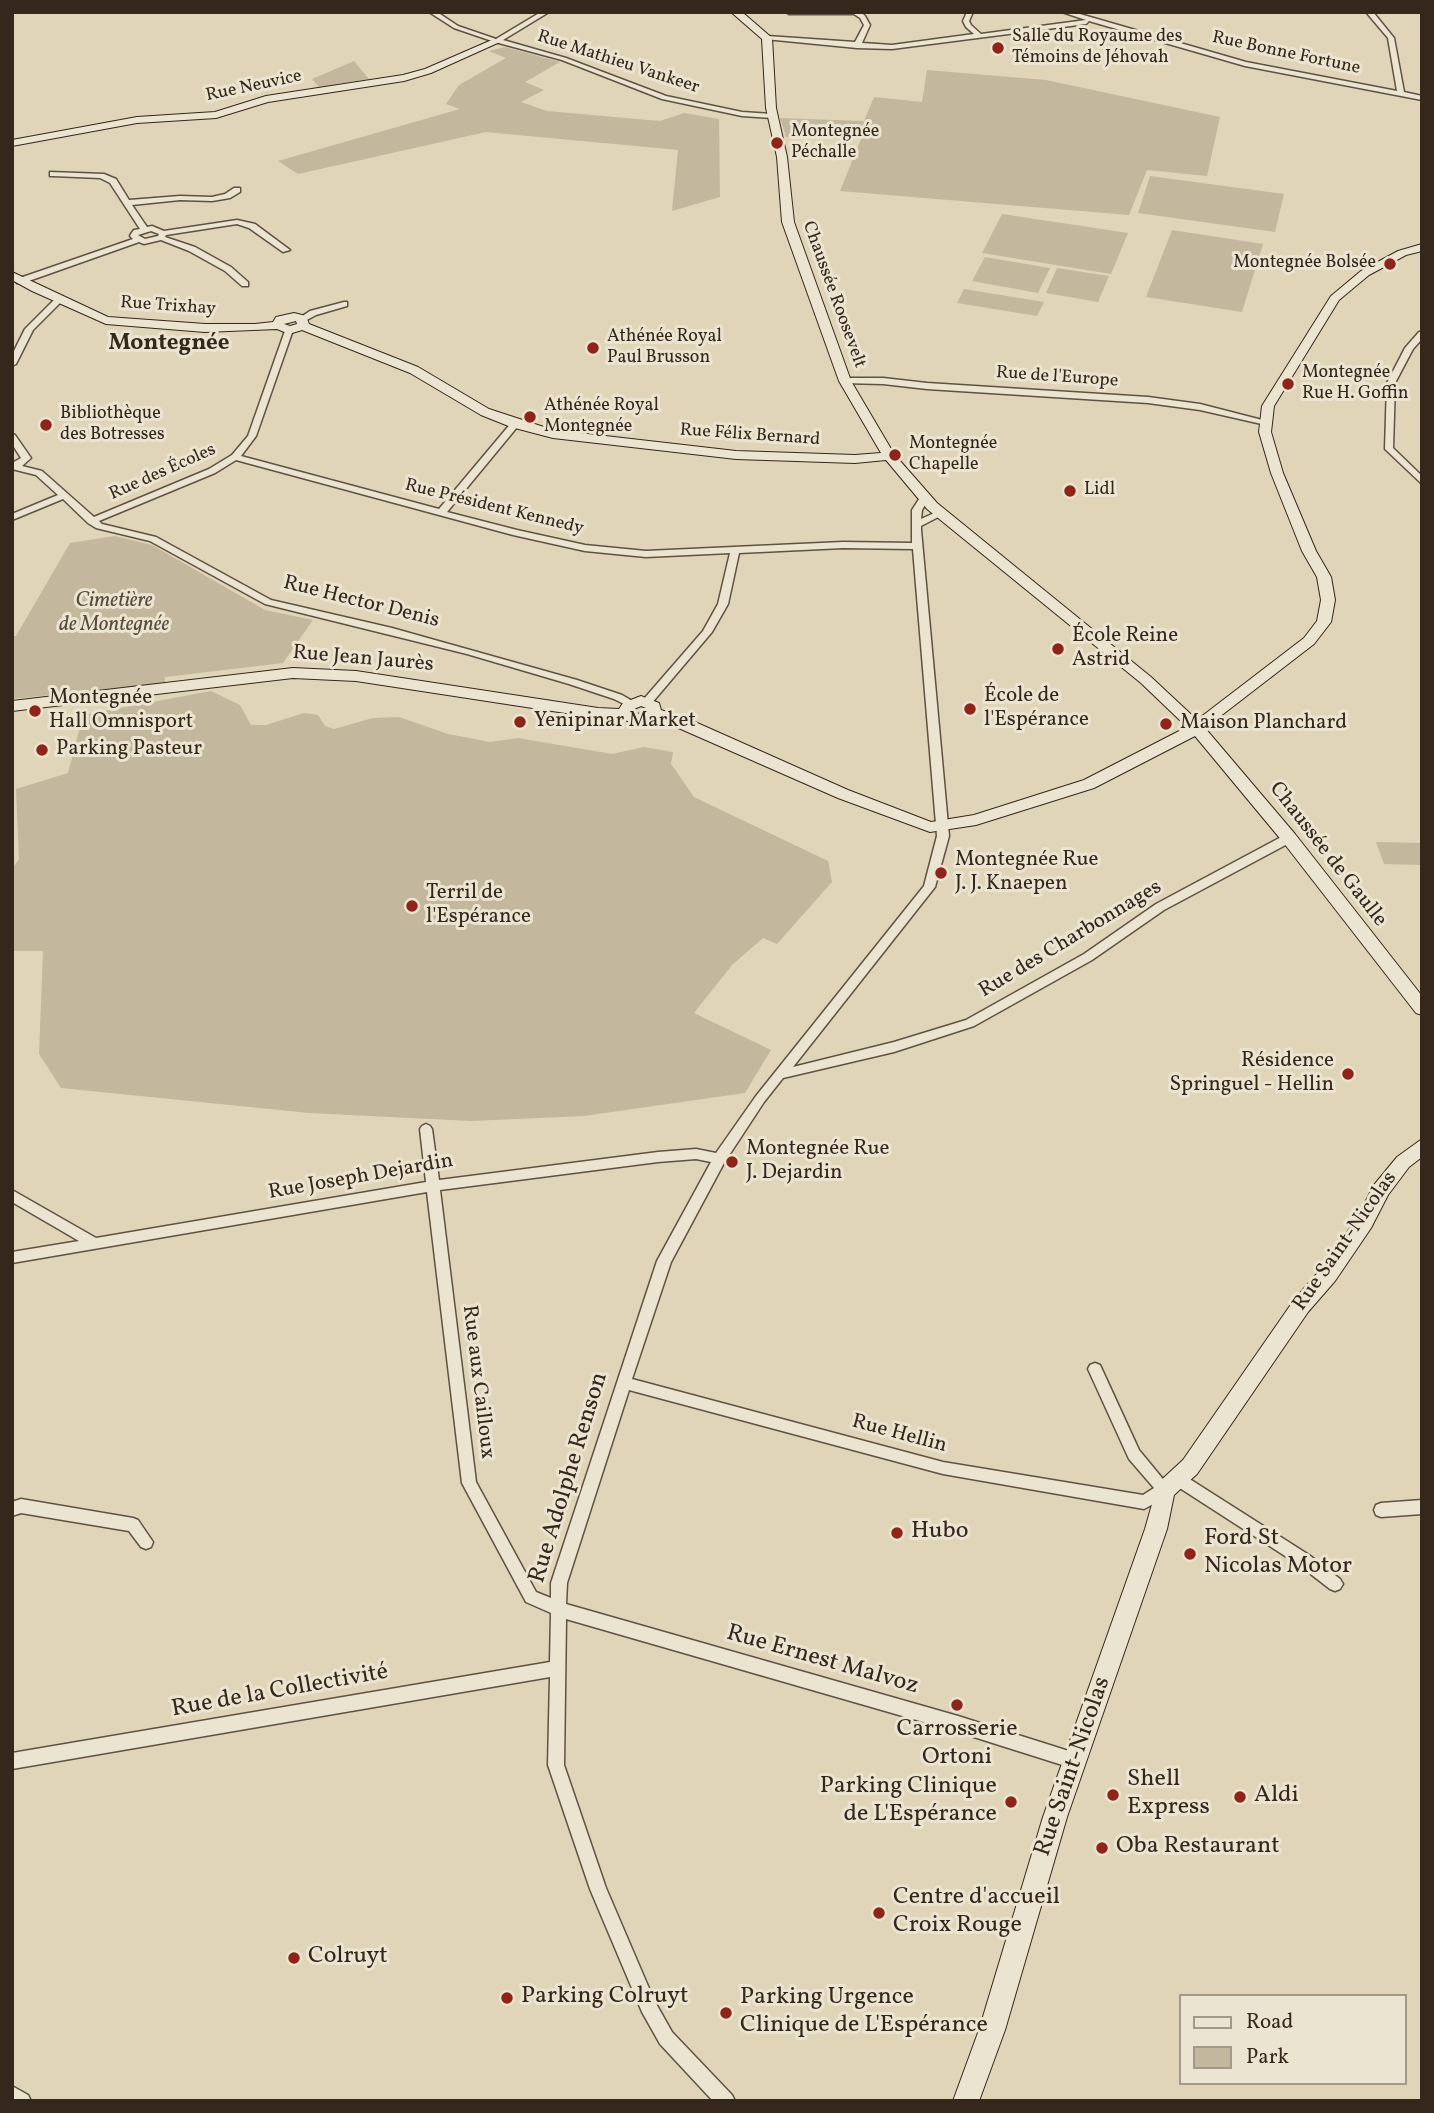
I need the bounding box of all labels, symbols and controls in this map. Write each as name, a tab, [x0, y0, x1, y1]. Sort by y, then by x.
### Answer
street label: Rue Mathieu Vankeer	[534, 27, 702, 99]
place label: Salle du Royaume des Témoins de Jéhovah	[1012, 27, 1182, 70]
street label: Rue Bonne Fortune	[1210, 28, 1362, 80]
marker: Salle du Royaume des Témoins de Jéhovah	[990, 40, 1006, 56]
street label: Rue Neuvice	[204, 66, 304, 108]
place label: Montegnée Péchalle	[791, 122, 879, 164]
marker: Montegnée Péchalle	[769, 135, 785, 151]
street label: Chaussée Roosevelt	[796, 219, 870, 371]
place label: Montegnée Bolsée	[1233, 253, 1376, 275]
marker: Montegnée Bolsée	[1382, 256, 1398, 272]
street label: Rue Trixhay	[120, 293, 216, 321]
place label: Athénée Royal Paul Brusson	[607, 327, 722, 370]
district label: Montegnée	[108, 331, 230, 359]
marker: Athénée Royal Paul Brusson	[585, 340, 601, 356]
street label: Rue de l'Europe	[995, 363, 1119, 393]
place label: Montegnée Rue H. Goffin	[1302, 363, 1409, 406]
marker: Montegnée Rue H. Goffin	[1280, 376, 1296, 392]
place label: Athénée Royal Montegnée	[544, 396, 659, 438]
place label: Bibliothèque des Botresses	[60, 404, 165, 446]
marker: Athénée Royal Montegnée	[522, 409, 538, 425]
marker: Bibliothèque des Botresses	[38, 417, 54, 433]
street label: Rue Félix Bernard	[679, 420, 821, 452]
place label: Montegnée Chapelle	[909, 434, 997, 476]
street label: Rue des Écoles	[106, 440, 220, 506]
marker: Montegnée Chapelle	[887, 447, 903, 463]
street label: Rue Président Kennedy	[402, 475, 586, 541]
place label: Lidl	[1084, 480, 1115, 502]
marker: Lidl	[1062, 483, 1078, 499]
street label: Rue Hector Denis	[280, 571, 442, 635]
park label: Cimetière de Montegnée	[59, 589, 169, 639]
place label: École Reine Astrid	[1072, 624, 1178, 674]
street label: Rue Jean Jaurès	[291, 641, 435, 679]
marker: École Reine Astrid	[1050, 641, 1066, 657]
place label: École de l'Espérance	[984, 684, 1089, 734]
place label: Montegnée Hall Omnisport	[49, 686, 193, 736]
marker: École de l'Espérance	[962, 701, 978, 717]
marker: Montegnée Hall Omnisport	[27, 703, 43, 719]
place label: Yenipinar Market	[534, 709, 696, 735]
place label: Maison Planchard	[1180, 711, 1347, 737]
marker: Yenipinar Market	[512, 714, 528, 730]
marker: Maison Planchard	[1158, 716, 1174, 732]
place label: Parking Pasteur	[56, 737, 202, 763]
marker: Parking Pasteur	[34, 742, 50, 758]
street label: Chaussée de Gaulle	[1263, 778, 1391, 932]
place label: Montegnée Rue J. J. Knaepen	[955, 848, 1098, 898]
marker: Montegnée Rue J. J. Knaepen	[933, 865, 949, 881]
street label: Rue des Charbonnages	[975, 875, 1167, 1005]
place label: Terril de l'Espérance	[426, 881, 531, 931]
marker: Terril de l'Espérance	[404, 898, 420, 914]
place label: Résidence Springuel - Hellin	[1170, 1049, 1334, 1099]
marker: Résidence Springuel - Hellin	[1340, 1066, 1356, 1082]
place label: Montegnée Rue J. Dejardin	[746, 1137, 889, 1187]
street label: Rue Joseph Dejardin	[267, 1149, 455, 1207]
marker: Montegnée Rue J. Dejardin	[724, 1154, 740, 1170]
street label: Rue Saint-Nicolas	[1289, 1167, 1403, 1317]
street label: Rue aux Cailloux	[455, 1304, 499, 1460]
street label: Rue Adolphe Renson	[524, 1369, 616, 1587]
street label: Rue Hellin	[849, 1410, 949, 1460]
place label: Hubo	[911, 1519, 969, 1547]
marker: Hubo	[889, 1525, 905, 1541]
place label: Ford St Nicolas Motor	[1204, 1526, 1352, 1582]
marker: Ford St Nicolas Motor	[1182, 1546, 1198, 1562]
street label: Rue Ernest Malvoz	[723, 1620, 921, 1702]
street label: Rue de la Collectivité	[169, 1659, 391, 1725]
street label: Rue Saint-Nicolas	[1030, 1674, 1118, 1860]
marker: Carrosserie Ortoni	[949, 1697, 965, 1713]
place label: Carrosserie Ortoni	[896, 1717, 1018, 1773]
place label: Shell Express	[1127, 1767, 1210, 1823]
place label: Parking Clinique de L'Espérance	[820, 1774, 997, 1830]
place label: Aldi	[1254, 1783, 1299, 1811]
marker: Shell Express	[1105, 1787, 1121, 1803]
marker: Aldi	[1232, 1789, 1248, 1805]
marker: Parking Clinique de L'Espérance	[1003, 1794, 1019, 1810]
place label: Oba Restaurant	[1116, 1834, 1280, 1862]
marker: Oba Restaurant	[1094, 1840, 1110, 1856]
place label: Centre d'accueil Croix Rouge	[893, 1885, 1060, 1941]
marker: Centre d'accueil Croix Rouge	[871, 1905, 887, 1921]
place label: Colruyt	[308, 1944, 388, 1972]
marker: Colruyt	[286, 1950, 302, 1966]
place label: Parking Colruyt	[521, 1984, 688, 2012]
place label: Parking Urgence Clinique de L'Espérance	[740, 1985, 988, 2041]
marker: Parking Colruyt	[499, 1990, 515, 2006]
legend	[1178, 1994, 1406, 2085]
marker: Parking Urgence Clinique de L'Espérance	[718, 2005, 734, 2021]
text: Road	[1246, 2008, 1293, 2037]
text: Park	[1246, 2043, 1289, 2072]

